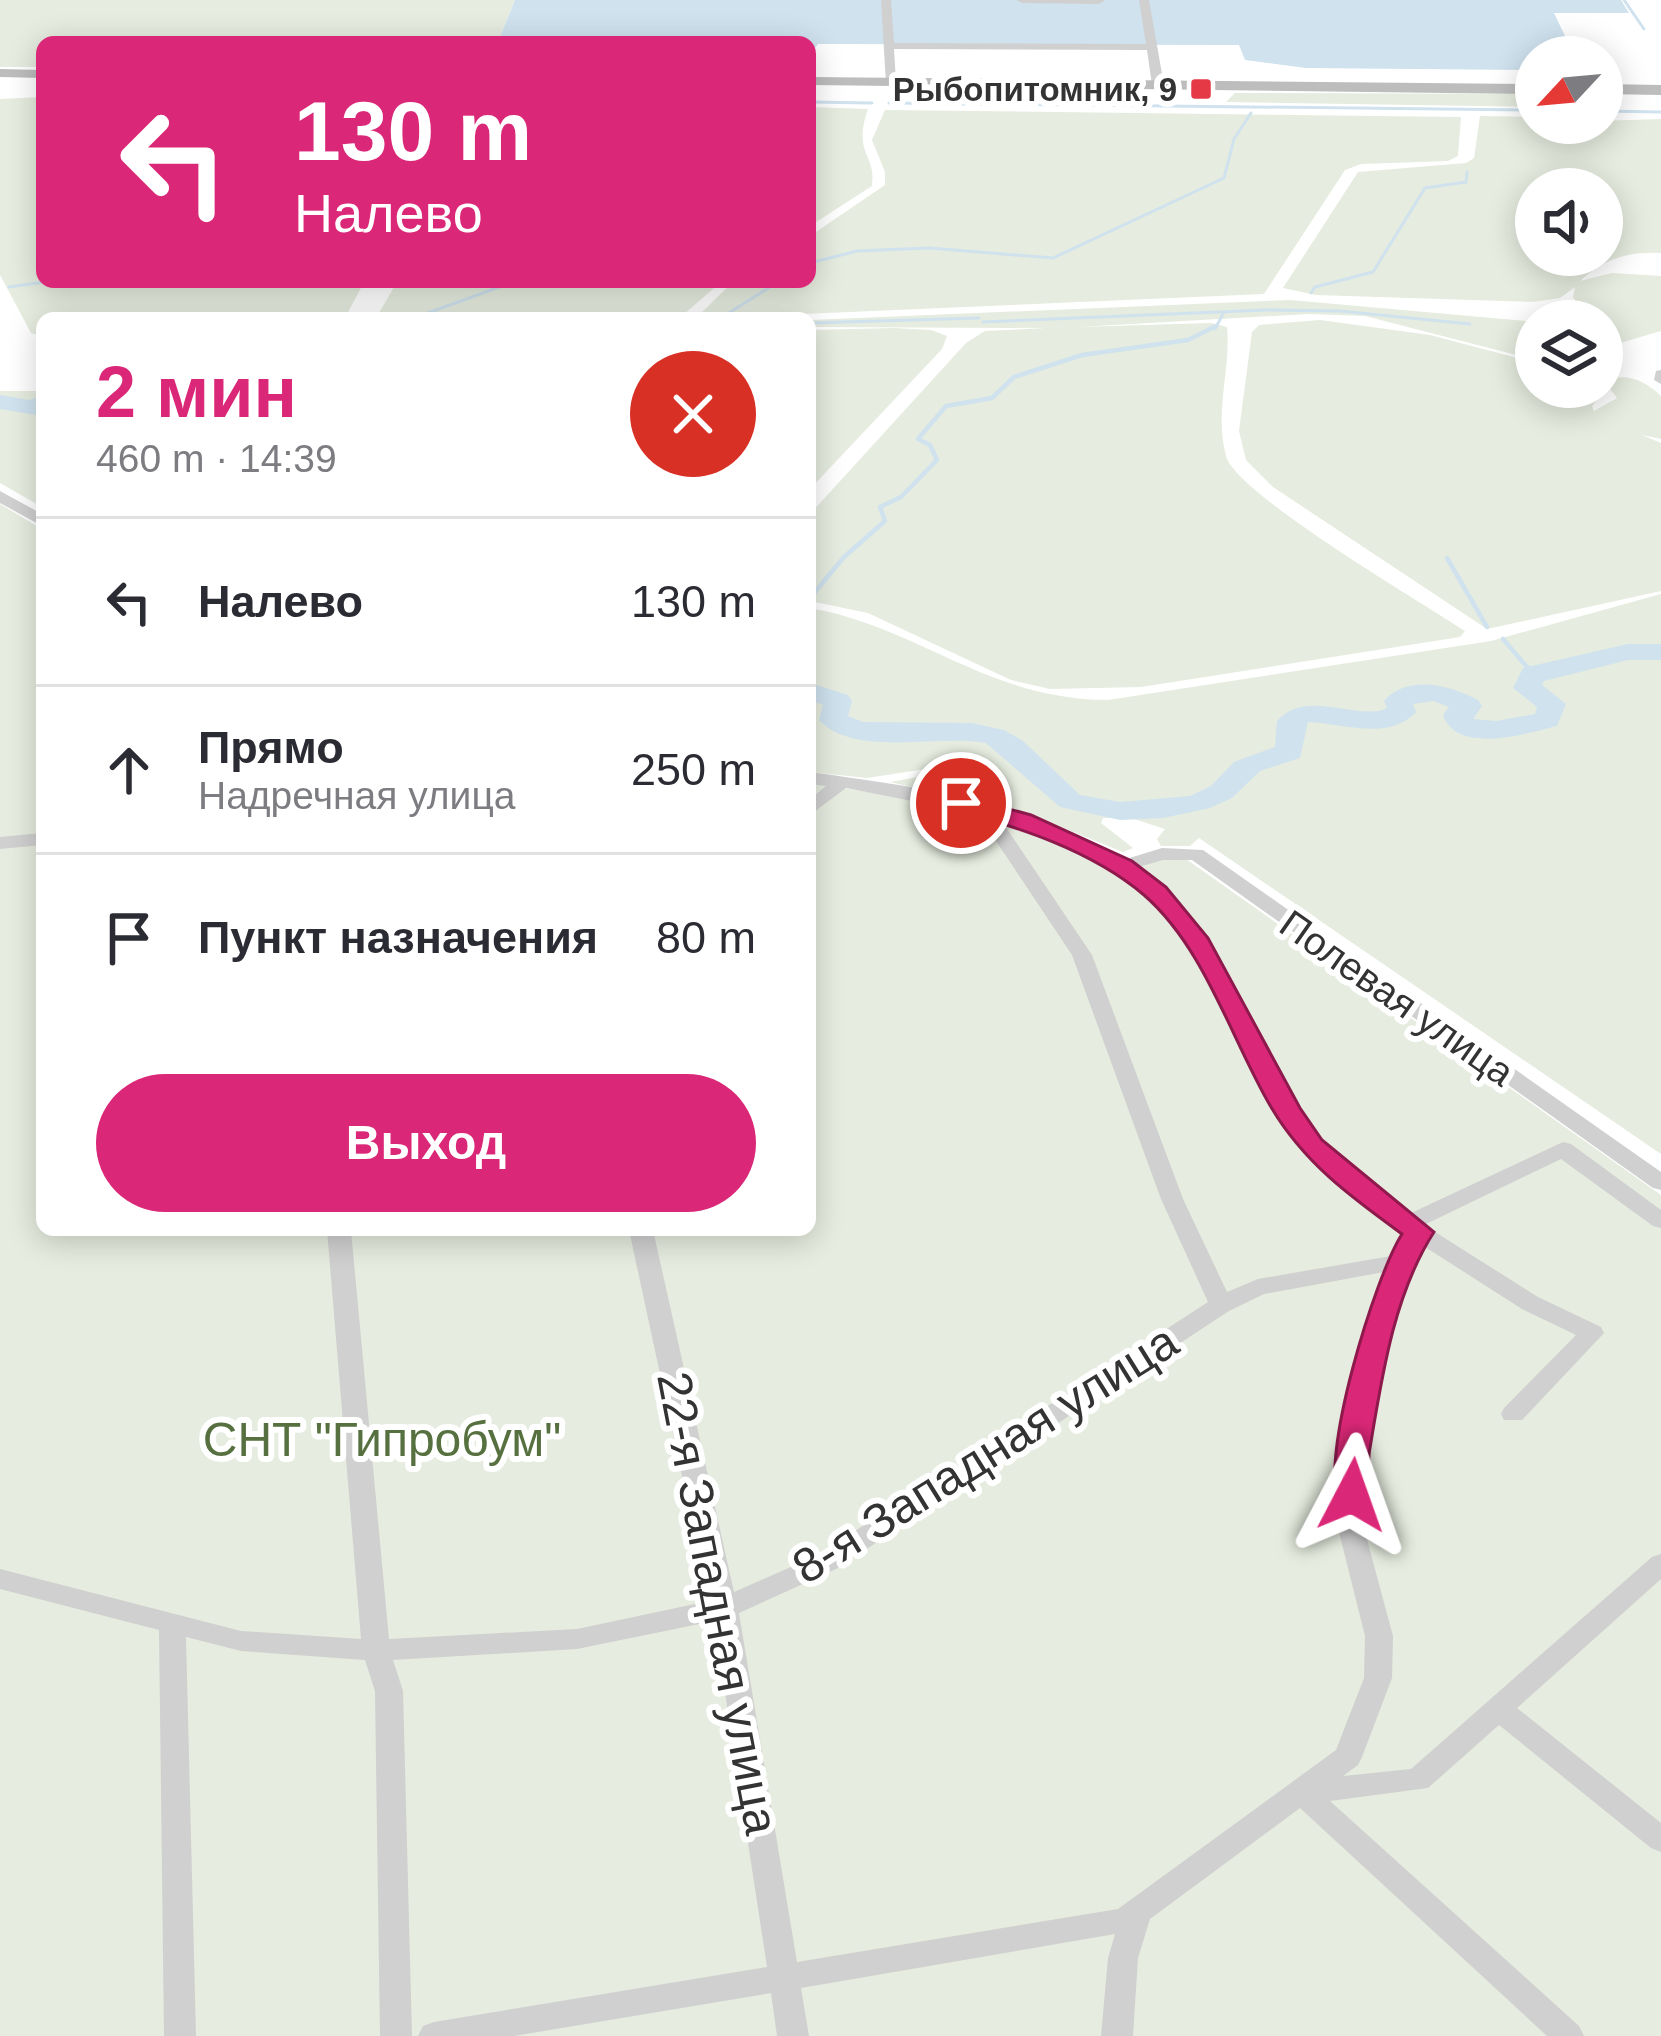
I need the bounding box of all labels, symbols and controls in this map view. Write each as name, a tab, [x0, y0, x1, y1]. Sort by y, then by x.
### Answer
north arrow	[1515, 36, 1623, 144]
map controls	[1515, 36, 1623, 408]
place label: Рыбопитомник, 9	[893, 71, 1177, 108]
marker: Рыбопитомник, 9	[1188, 76, 1214, 102]
icon: left	[96, 84, 252, 240]
text: 130 m	[294, 84, 532, 178]
button: sound	[1515, 168, 1623, 276]
text: Налево	[294, 183, 483, 243]
button: layers	[1515, 300, 1623, 408]
button: close	[630, 351, 756, 477]
text: 2 мин	[96, 352, 297, 432]
text: 460 m · 14:39	[96, 437, 337, 480]
icon: left	[96, 569, 162, 635]
text: Налево	[198, 576, 363, 627]
text: 130 m	[631, 576, 756, 627]
text: Прямо	[198, 722, 344, 773]
icon: ahead	[96, 737, 162, 803]
text: 250 m	[631, 744, 756, 795]
pin	[910, 752, 1012, 854]
icon: arrive	[928, 770, 994, 836]
text: Надречная улица	[198, 774, 515, 817]
street label: Полевая улица	[1272, 902, 1522, 1094]
icon: arrive	[96, 905, 162, 971]
text: Пункт назначения	[198, 912, 598, 963]
text: 80 m	[656, 912, 756, 963]
button: Выход	[96, 1074, 756, 1212]
street label: 8-я Западная улица	[783, 1314, 1187, 1594]
street label: 22-я Западная улица	[647, 1367, 789, 1839]
park label: СНТ "Гипробум"	[203, 1413, 561, 1466]
position arrow	[1289, 1432, 1415, 1558]

